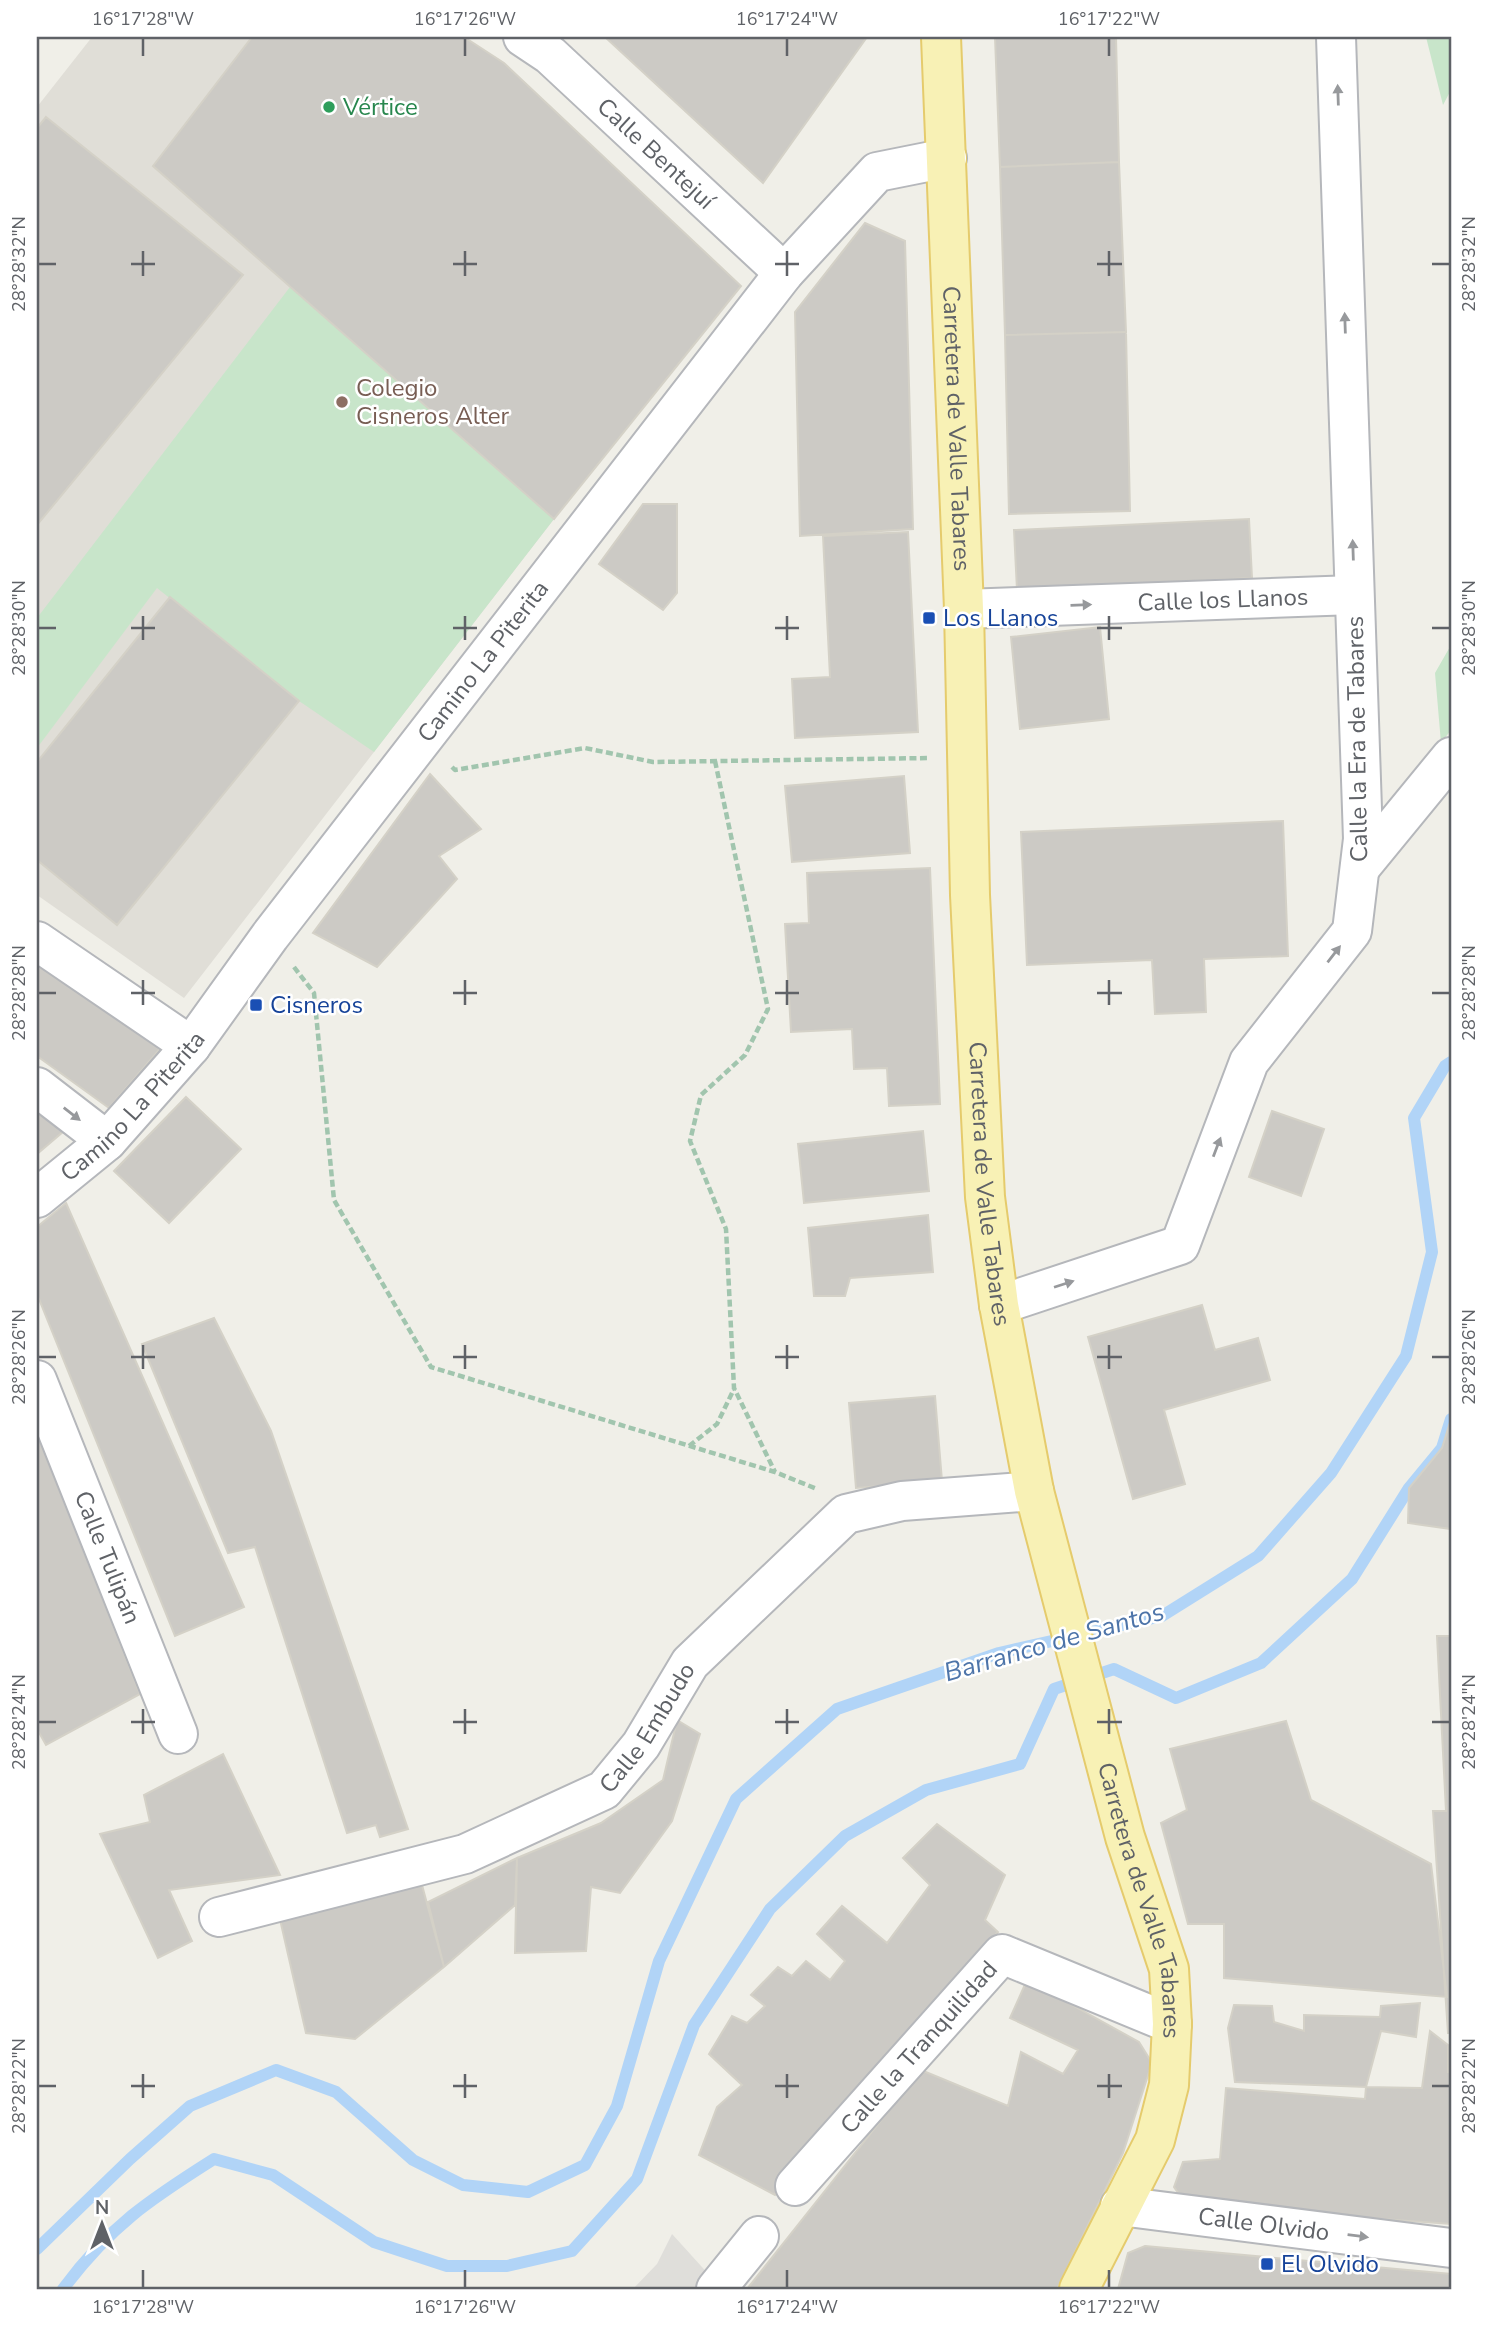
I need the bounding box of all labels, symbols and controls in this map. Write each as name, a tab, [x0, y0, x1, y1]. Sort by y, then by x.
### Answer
text: 16°17'28"W	[92, 7, 194, 31]
text: 16°17'26"W	[414, 7, 516, 31]
text: 16°17'24"W	[736, 7, 838, 31]
text: 16°17'22"W	[1058, 7, 1160, 31]
one-way arrow	[1332, 84, 1344, 106]
place label: Vértice	[342, 91, 418, 123]
street label: Calle Bentejuí	[590, 91, 723, 217]
marker: Vértice	[321, 99, 337, 115]
text: 28°28'32"N	[7, 216, 31, 312]
text: 28°28'32"N	[1457, 216, 1481, 312]
street label: Carretera de Valle Tabares	[935, 285, 978, 572]
one-way arrow	[1340, 312, 1351, 334]
place label: Colegio Cisneros Alter	[356, 372, 510, 432]
marker: Colegio Cisneros Alter	[334, 394, 350, 410]
one-way arrow	[1347, 539, 1358, 561]
street label: Camino La Piterita	[410, 574, 556, 749]
text: 28°28'30"N	[7, 580, 31, 676]
text: 28°28'30"N	[1457, 580, 1481, 676]
street label: Calle los Llanos	[1137, 581, 1309, 619]
one-way arrow	[1070, 599, 1092, 610]
place label: Los Llanos	[943, 602, 1058, 634]
marker: Los Llanos	[921, 610, 937, 626]
street label: Calle la Era de Tabares	[1339, 615, 1375, 863]
text: 28°28'28"N	[7, 945, 31, 1041]
one-way arrow	[1326, 945, 1340, 963]
text: 28°28'28"N	[1457, 945, 1481, 1041]
place label: Cisneros	[270, 989, 363, 1021]
marker: Cisneros	[248, 997, 264, 1013]
street label: Camino La Piterita	[54, 1025, 212, 1189]
street label: Carretera de Valle Tabares	[961, 1041, 1019, 1329]
one-way arrow	[63, 1106, 81, 1120]
one-way arrow	[1212, 1136, 1223, 1157]
one-way arrow	[1054, 1278, 1075, 1288]
text: 28°28'26"N	[7, 1309, 31, 1405]
text: 28°28'26"N	[1457, 1309, 1481, 1405]
street label: Calle Tulipán	[67, 1486, 149, 1629]
water label: Barranco de Santos	[940, 1594, 1168, 1690]
street label: Calle Embudo	[592, 1657, 703, 1800]
text: 28°28'24"N	[7, 1674, 31, 1770]
text: 28°28'24"N	[1457, 1674, 1481, 1770]
street label: Carretera de Valle Tabares	[1090, 1759, 1188, 2039]
street label: Calle la Tranquilidad	[833, 1954, 1005, 2141]
text: 28°28'22"N	[7, 2038, 31, 2134]
text: 28°28'22"N	[1457, 2038, 1481, 2134]
north arrow	[66, 2190, 136, 2260]
text: N	[95, 2195, 109, 2221]
street label: Calle Olvido	[1196, 2200, 1331, 2248]
one-way arrow	[1347, 2230, 1369, 2241]
place label: El Olvido	[1281, 2248, 1379, 2280]
marker: El Olvido	[1259, 2256, 1275, 2272]
text: 16°17'28"W	[92, 2295, 194, 2319]
text: 16°17'26"W	[414, 2295, 516, 2319]
text: 16°17'24"W	[736, 2295, 838, 2319]
text: 16°17'22"W	[1058, 2295, 1160, 2319]

